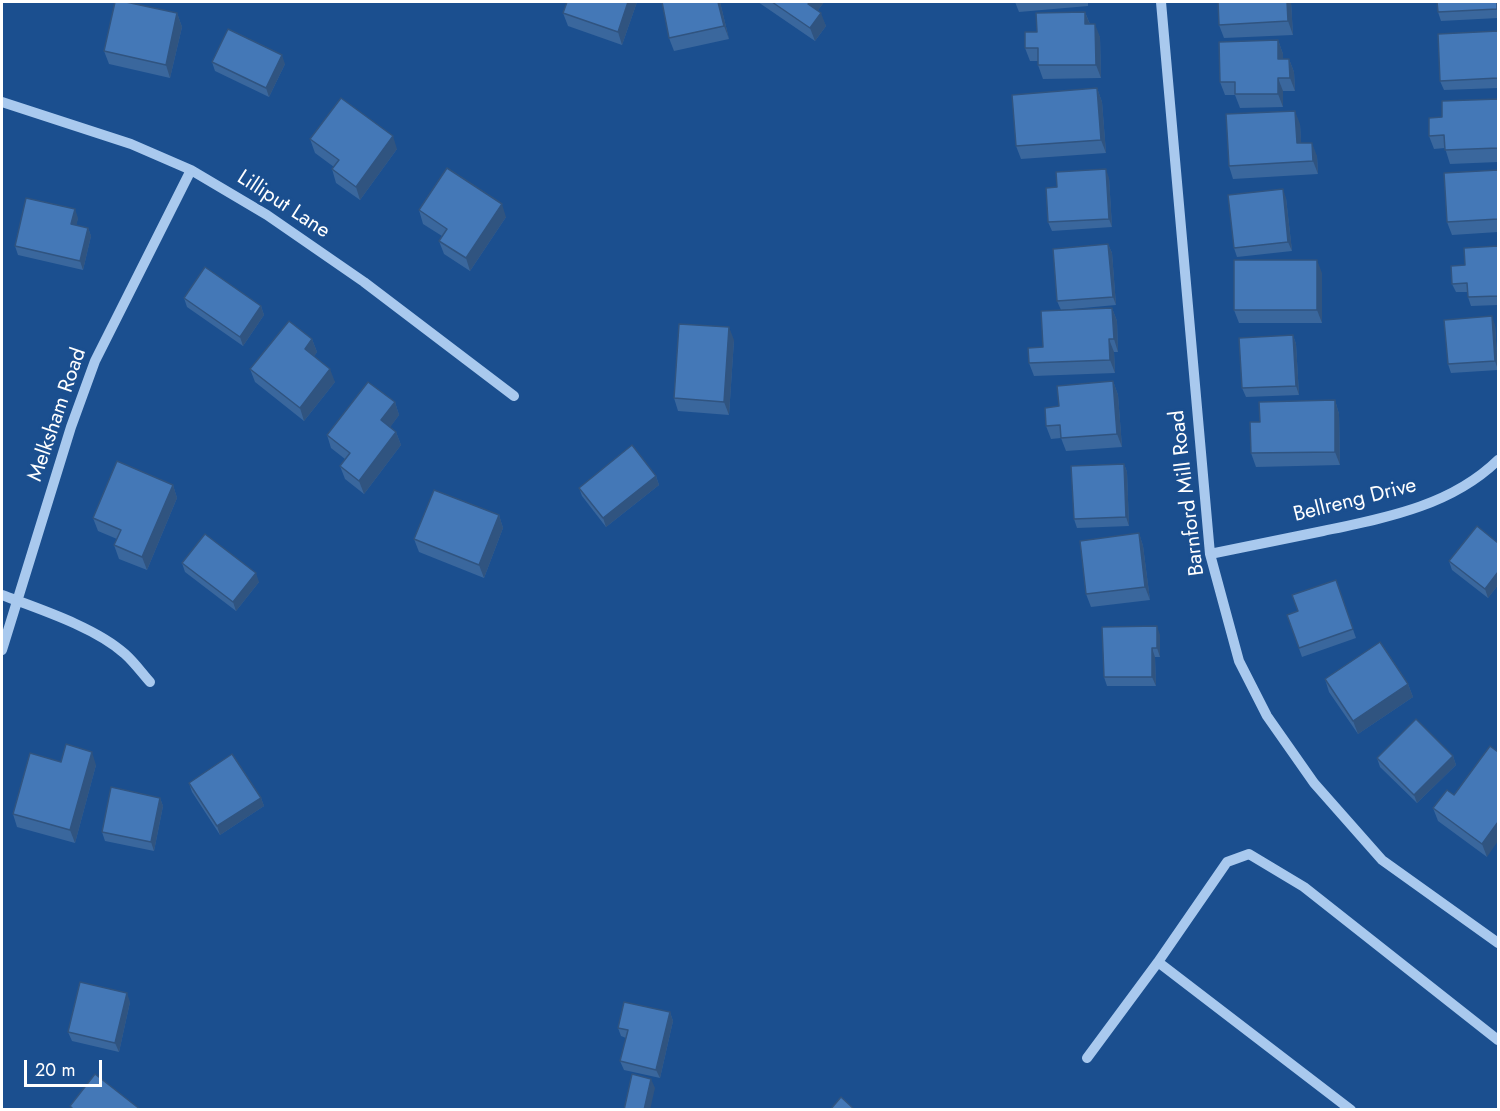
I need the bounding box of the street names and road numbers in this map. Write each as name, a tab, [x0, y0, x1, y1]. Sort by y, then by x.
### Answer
street label: Lilliput Lane	[232, 166, 334, 244]
street label: Melksham Road	[23, 345, 93, 485]
street label: Barnford Mill Road	[1165, 409, 1211, 577]
street label: Bellreng Drive	[1291, 474, 1419, 528]

